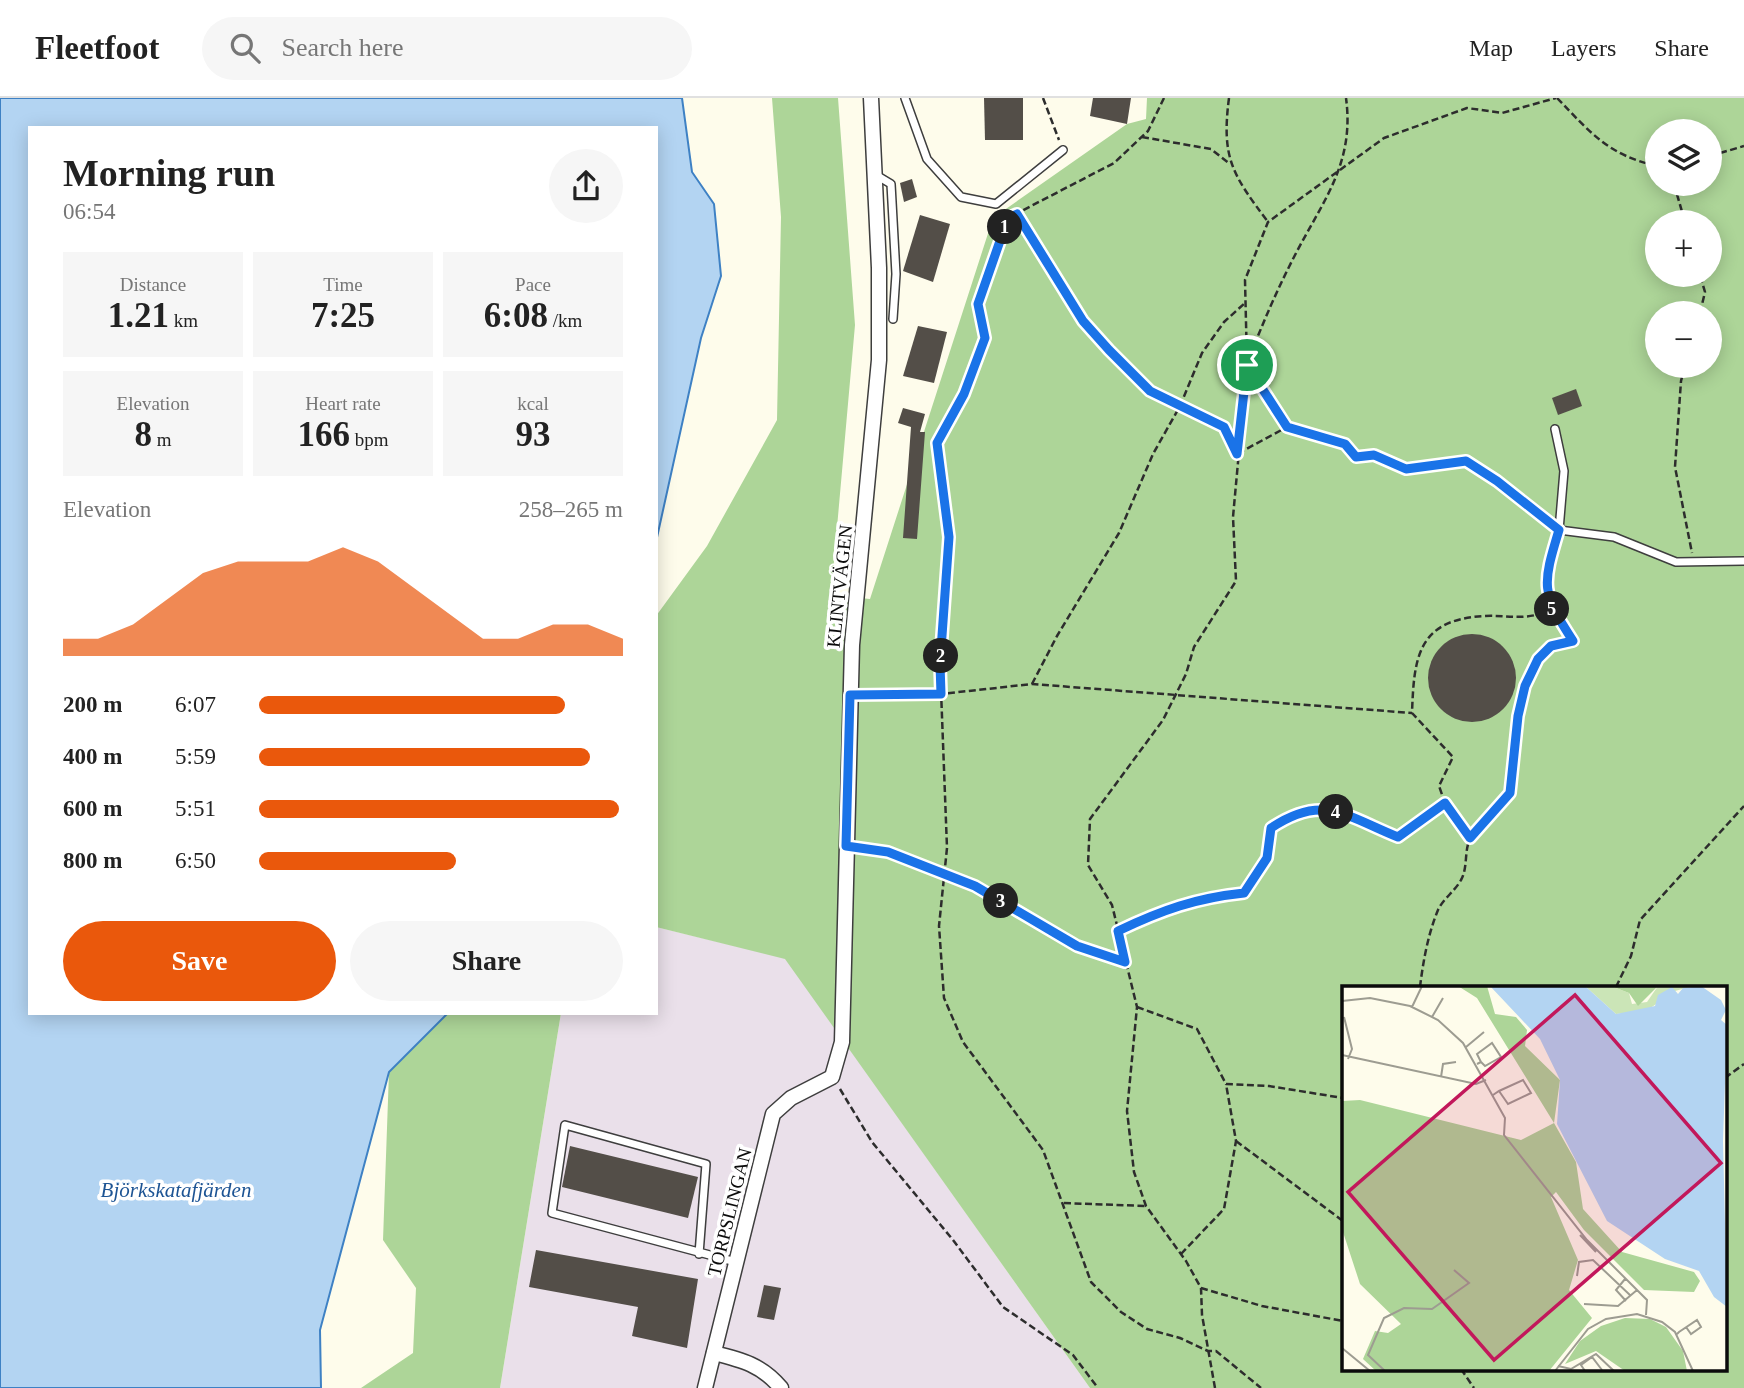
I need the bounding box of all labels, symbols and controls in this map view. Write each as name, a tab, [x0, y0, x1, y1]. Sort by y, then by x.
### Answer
search box	[202, 17, 692, 80]
icon: search	[226, 29, 264, 67]
text: Fleetfoot	[35, 30, 160, 66]
text: Search here	[282, 33, 404, 62]
text: Map	[1469, 35, 1513, 61]
text: Layers	[1551, 35, 1616, 61]
text: Share	[1654, 35, 1709, 61]
map controls	[1645, 119, 1722, 378]
button: layers	[1645, 119, 1722, 196]
button: share	[549, 149, 623, 223]
text: Morning run	[63, 152, 275, 194]
text: 06:54	[63, 199, 115, 224]
pin: 1	[988, 209, 1023, 244]
button: +	[1645, 210, 1722, 287]
text: 1	[1000, 216, 1009, 237]
text: Distance	[120, 274, 186, 295]
text: Time	[323, 274, 363, 295]
text: Pace	[515, 274, 551, 295]
text: 1.21	[108, 296, 169, 335]
text: 7:25	[311, 296, 375, 335]
text: 6:08	[484, 296, 548, 335]
button: −	[1645, 301, 1722, 378]
text: km	[169, 310, 198, 331]
text: /km	[548, 310, 582, 331]
pin	[1217, 335, 1277, 395]
icon: arrive	[1228, 346, 1266, 384]
text: Elevation	[117, 393, 189, 414]
text: Heart rate	[305, 393, 381, 414]
text: kcal	[517, 393, 549, 414]
text: 8	[134, 415, 152, 454]
text: 166	[297, 415, 350, 454]
text: 93	[516, 415, 551, 454]
text: m	[152, 429, 172, 450]
text: bpm	[350, 429, 389, 450]
text: Elevation	[63, 497, 151, 522]
text: 258–265 m	[519, 497, 623, 522]
street label: KLINTVÄGEN	[823, 523, 856, 649]
pin: 5	[1534, 592, 1570, 626]
text: 5	[1547, 598, 1556, 619]
pin: 2	[923, 638, 958, 674]
text: 2	[936, 645, 945, 666]
text: 200 m	[63, 692, 122, 717]
text: 6:07	[175, 692, 216, 717]
text: 400 m	[63, 744, 122, 769]
text: 5:59	[175, 744, 216, 769]
pin: 4	[1318, 794, 1354, 830]
text: 600 m	[63, 796, 122, 821]
text: 5:51	[175, 796, 216, 821]
text: 4	[1331, 801, 1340, 822]
text: 800 m	[63, 848, 122, 873]
text: 6:50	[175, 848, 216, 873]
pin: 3	[984, 884, 1018, 918]
text: 3	[996, 890, 1005, 911]
button: Save	[63, 921, 336, 1001]
button: Share	[350, 921, 623, 1001]
inset map	[1342, 986, 1726, 1370]
street label: TORPSLINGAN	[703, 1145, 756, 1279]
water label: Björkskatafjärden	[101, 1178, 251, 1202]

